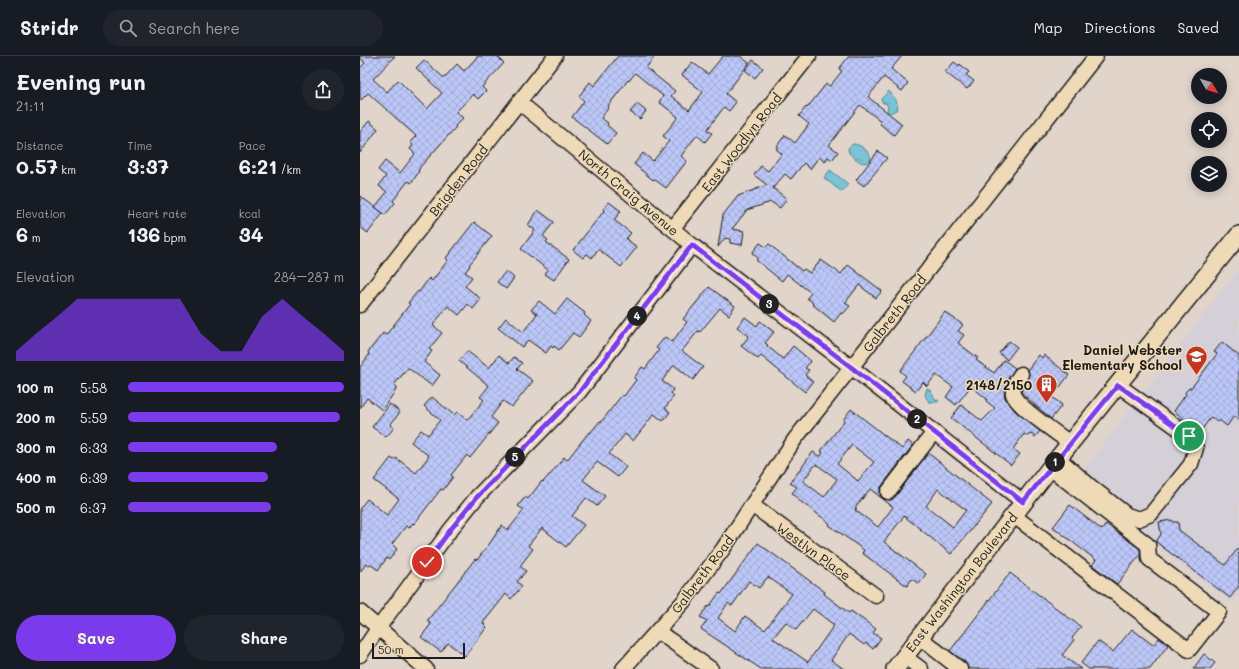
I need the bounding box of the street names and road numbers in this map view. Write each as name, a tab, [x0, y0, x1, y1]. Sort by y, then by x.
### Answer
street label: East Woodlyn Road	[697, 89, 785, 195]
street label: Brigden Road	[425, 141, 491, 219]
street label: North Craig Avenue	[575, 145, 683, 239]
street label: Galbreth Road	[859, 271, 929, 355]
street label: East Washington Boulevard	[901, 509, 1021, 655]
street label: Westlyn Place	[773, 518, 855, 584]
street label: Galbreth Road	[667, 532, 737, 616]

